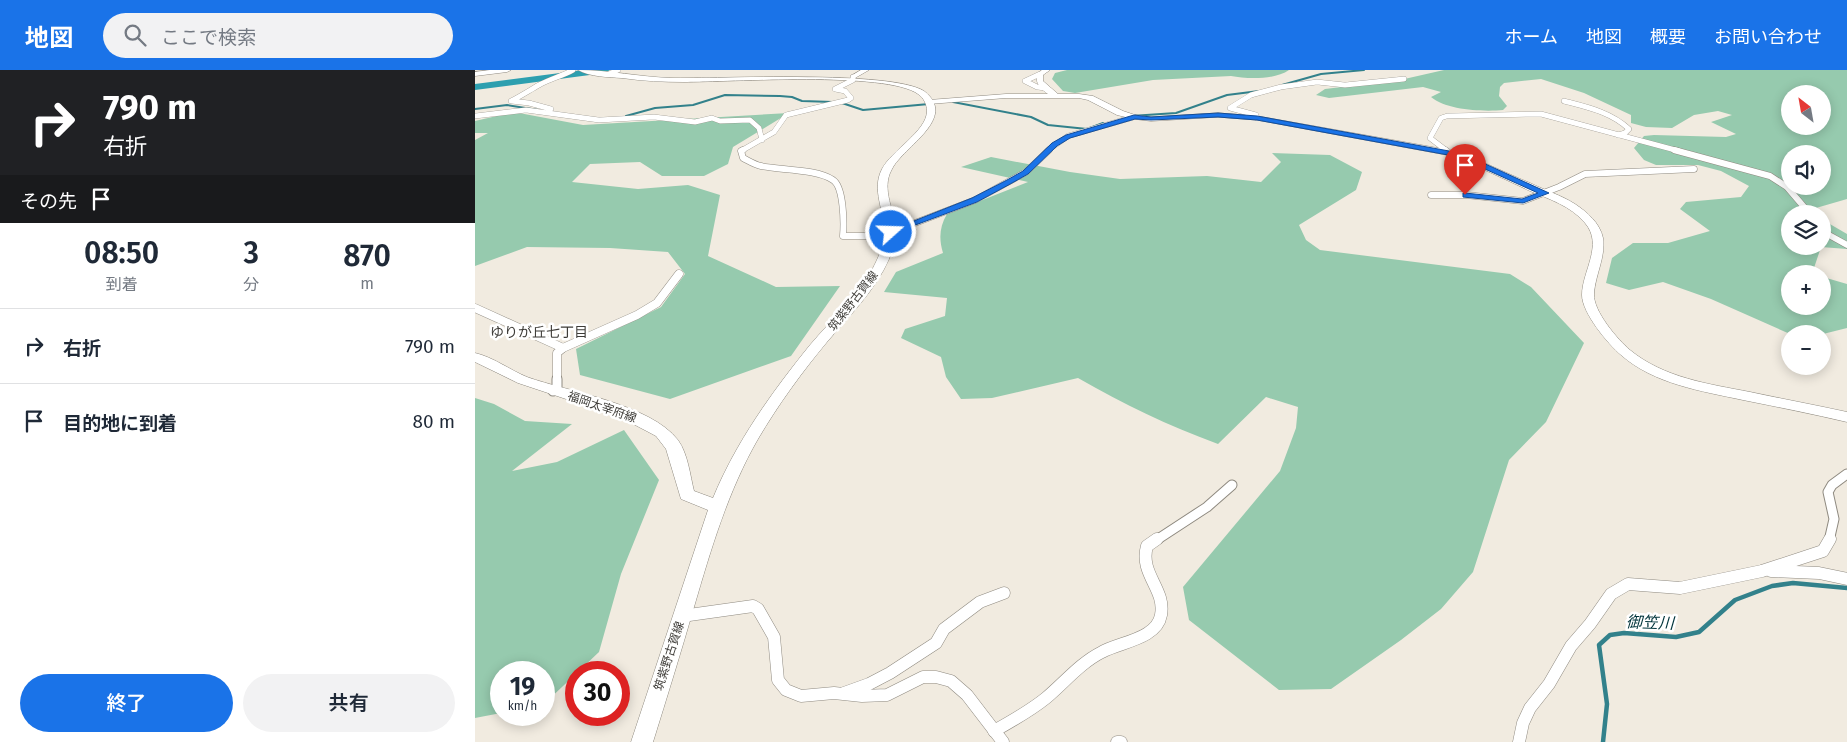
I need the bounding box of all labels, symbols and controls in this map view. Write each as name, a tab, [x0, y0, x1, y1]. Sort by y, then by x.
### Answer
search box	[103, 13, 453, 58]
icon: search	[121, 21, 149, 49]
text: 地図	[25, 24, 73, 52]
text: ここで検索	[161, 26, 256, 49]
text: ホーム	[1505, 26, 1558, 48]
text: 地図	[1586, 26, 1622, 48]
text: 概要	[1650, 26, 1686, 48]
text: お問い合わせ	[1714, 26, 1822, 48]
north arrow	[1781, 85, 1831, 135]
map controls	[1781, 85, 1831, 375]
text: 790 m	[103, 86, 197, 128]
icon: right	[20, 90, 85, 155]
text: 右折	[103, 133, 147, 160]
pin	[1444, 144, 1486, 195]
button: sound	[1781, 145, 1831, 195]
icon: arrive	[1451, 151, 1479, 179]
icon: arrive	[87, 185, 115, 213]
text: その先	[20, 190, 77, 213]
position arrow	[864, 205, 916, 257]
button: layers	[1781, 205, 1831, 255]
text: 08:50	[84, 235, 159, 271]
text: 3	[244, 235, 259, 271]
text: 870	[343, 238, 391, 274]
button: +	[1781, 265, 1831, 315]
street label: 筑紫野古賀線	[825, 268, 881, 334]
text: m	[360, 274, 374, 293]
text: 到着	[106, 275, 138, 294]
text: 分	[243, 275, 259, 294]
district label: ゆりが丘七丁目	[490, 324, 588, 341]
button: −	[1781, 325, 1831, 375]
icon: right	[20, 332, 48, 360]
text: 790 m	[405, 335, 455, 358]
text: 右折	[63, 337, 101, 360]
street label: 福岡太宰府線	[566, 389, 638, 425]
icon: arrive	[20, 407, 48, 435]
text: 80 m	[413, 410, 455, 433]
text: 目的地に到着	[63, 412, 177, 435]
water label: 御笠川	[1626, 612, 1676, 633]
street label: 筑紫野古賀線	[651, 620, 687, 692]
speed limit sign: 30	[565, 661, 630, 726]
text: 19	[510, 672, 535, 702]
button: 終了	[20, 674, 233, 732]
button: 共有	[243, 674, 455, 732]
text: km/h	[508, 699, 537, 713]

